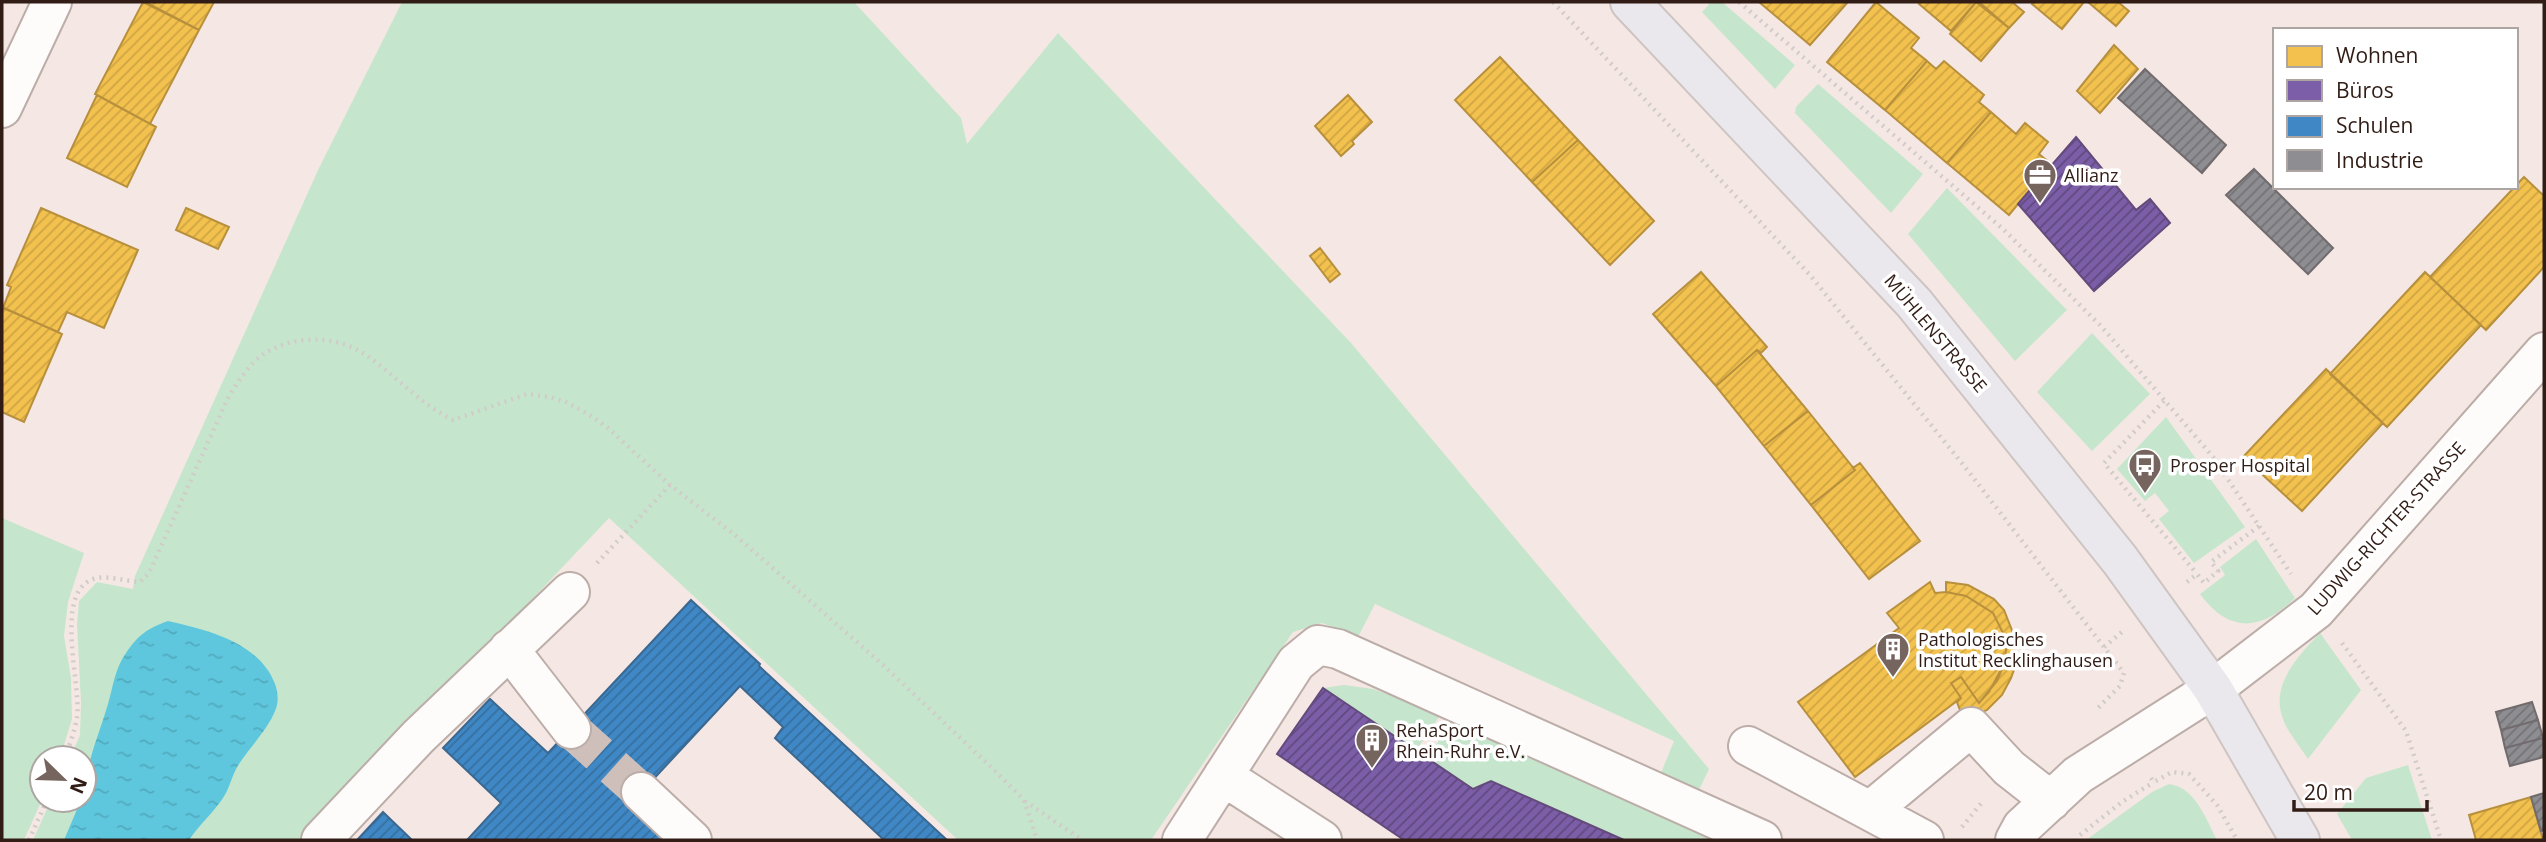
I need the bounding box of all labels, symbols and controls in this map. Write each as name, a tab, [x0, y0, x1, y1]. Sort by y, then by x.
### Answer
legend	[2273, 28, 2518, 189]
text: Wohnen	[2336, 41, 2418, 69]
text: Büros	[2336, 76, 2394, 104]
text: Schulen	[2336, 111, 2413, 139]
text: Industrie	[2336, 146, 2424, 174]
office icon: Allianz	[2021, 156, 2059, 205]
place label: Allianz	[2064, 163, 2119, 187]
street label: MÜHLENSTRASSE	[1879, 269, 1993, 397]
street label: LUDWIG-RICHTER-STRASSE	[2302, 436, 2470, 620]
bus stop icon: Prosper Hospital	[2126, 446, 2164, 495]
place label: Prosper Hospital	[2170, 453, 2310, 477]
place label: Pathologisches Institut Recklinghausen	[1918, 627, 2113, 672]
building icon: Pathologisches Institut Recklinghausen	[1874, 630, 1912, 679]
place label: RehaSport Rhein-Ruhr e.V.	[1396, 718, 1525, 763]
building icon: RehaSport Rhein-Ruhr e.V.	[1353, 721, 1391, 770]
north arrow	[28, 744, 98, 814]
scale bar	[2294, 768, 2427, 812]
text: N	[64, 773, 94, 798]
text: 20 m	[2304, 778, 2353, 806]

